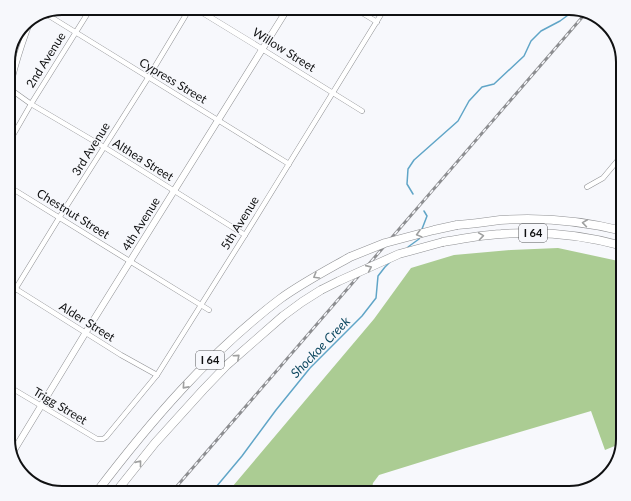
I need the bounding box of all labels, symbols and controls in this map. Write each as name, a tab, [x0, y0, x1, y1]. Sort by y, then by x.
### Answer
street label: Willow Street	[250, 24, 319, 75]
street label: 2nd Avenue	[23, 29, 69, 90]
street label: Cypress Street	[137, 55, 210, 107]
street label: 3rd Avenue	[68, 119, 113, 178]
street label: Althea Street	[110, 135, 177, 185]
street label: Chestnut Street	[34, 185, 113, 242]
street label: 5th Avenue	[217, 193, 262, 252]
street label: 4th Avenue	[118, 194, 163, 253]
one-way arrow	[582, 219, 588, 228]
road number: I 64	[519, 224, 547, 242]
one-way arrow	[416, 229, 422, 237]
one-way arrow	[478, 232, 484, 241]
one-way arrow	[364, 265, 372, 273]
one-way arrow	[313, 271, 321, 278]
street label: Alder Street	[57, 299, 118, 345]
water label: Shockoe Creek	[287, 313, 354, 381]
road number: I 64	[196, 351, 224, 369]
one-way arrow	[232, 354, 239, 361]
one-way arrow	[183, 381, 190, 389]
street label: Trigg Street	[31, 384, 90, 428]
one-way arrow	[135, 460, 142, 467]

